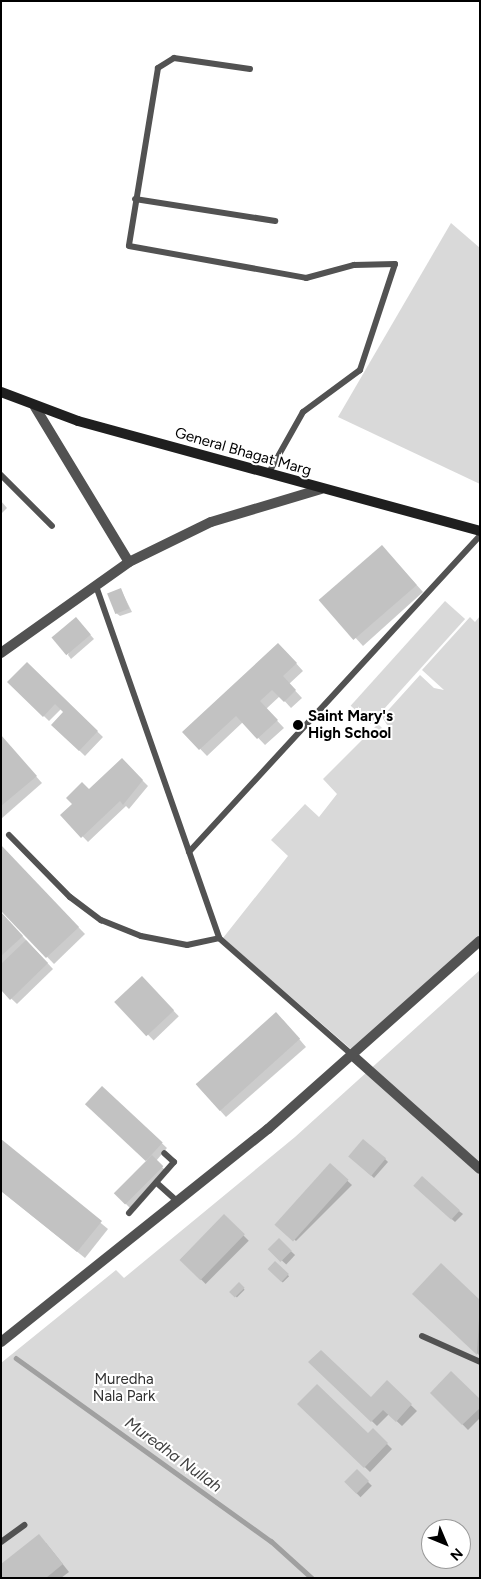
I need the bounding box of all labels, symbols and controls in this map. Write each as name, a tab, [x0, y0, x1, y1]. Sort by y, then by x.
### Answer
street label: General Bhagat Marg	[173, 424, 313, 480]
place label: Saint Mary's High School	[308, 707, 393, 742]
marker: Saint Mary's High School	[292, 719, 304, 731]
park label: Muredha Nala Park	[93, 1370, 155, 1405]
water label: Muredha Nullah	[121, 1413, 225, 1497]
north arrow	[421, 1519, 471, 1569]
text: N	[446, 1544, 466, 1564]

